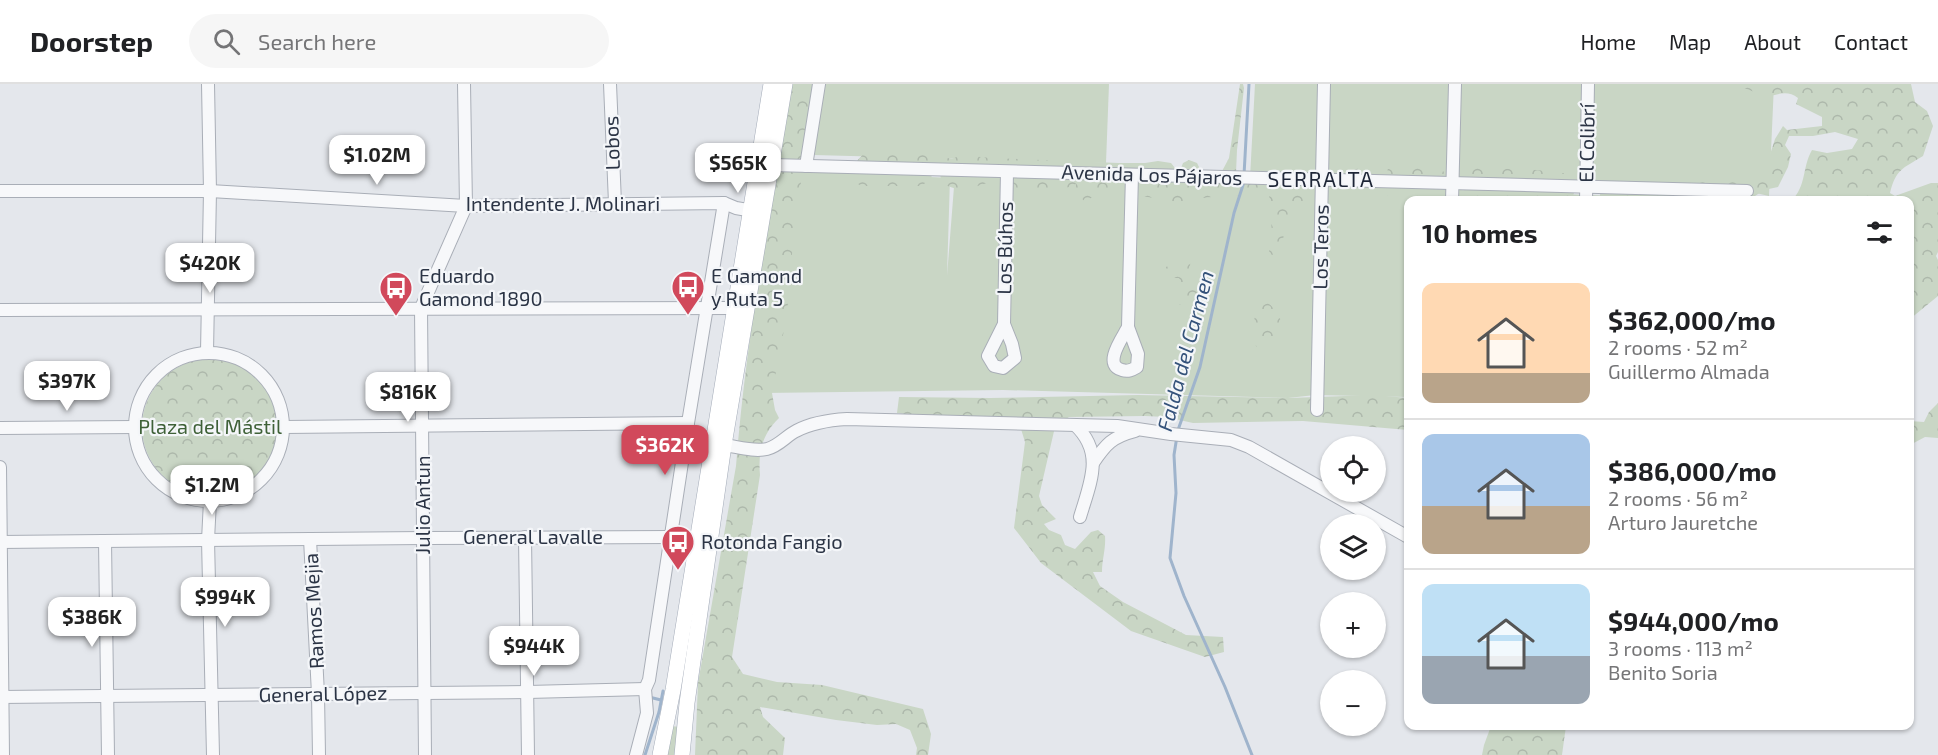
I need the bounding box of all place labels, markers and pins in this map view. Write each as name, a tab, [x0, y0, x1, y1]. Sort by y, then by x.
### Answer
pin: $1.02M	[328, 135, 426, 186]
pin: $565K	[696, 143, 780, 194]
pin: $420K	[168, 243, 252, 294]
place label: Eduardo Gamond 1890	[419, 263, 543, 310]
place label: E Gamond y Ruta 5	[711, 263, 802, 310]
bus stop icon: E Gamond y Ruta 5	[670, 269, 706, 316]
bus stop icon: Eduardo Gamond 1890	[378, 270, 414, 317]
pin: $397K	[25, 361, 109, 412]
pin: $816K	[366, 372, 450, 423]
pin: $362K	[623, 425, 707, 476]
pin: $1.2M	[170, 465, 254, 516]
bus stop icon: Rotonda Fangio	[660, 524, 696, 571]
place label: Rotonda Fangio	[701, 529, 843, 553]
pin: $994K	[183, 577, 267, 628]
pin: $386K	[50, 597, 134, 648]
pin: $944K	[492, 626, 576, 677]

